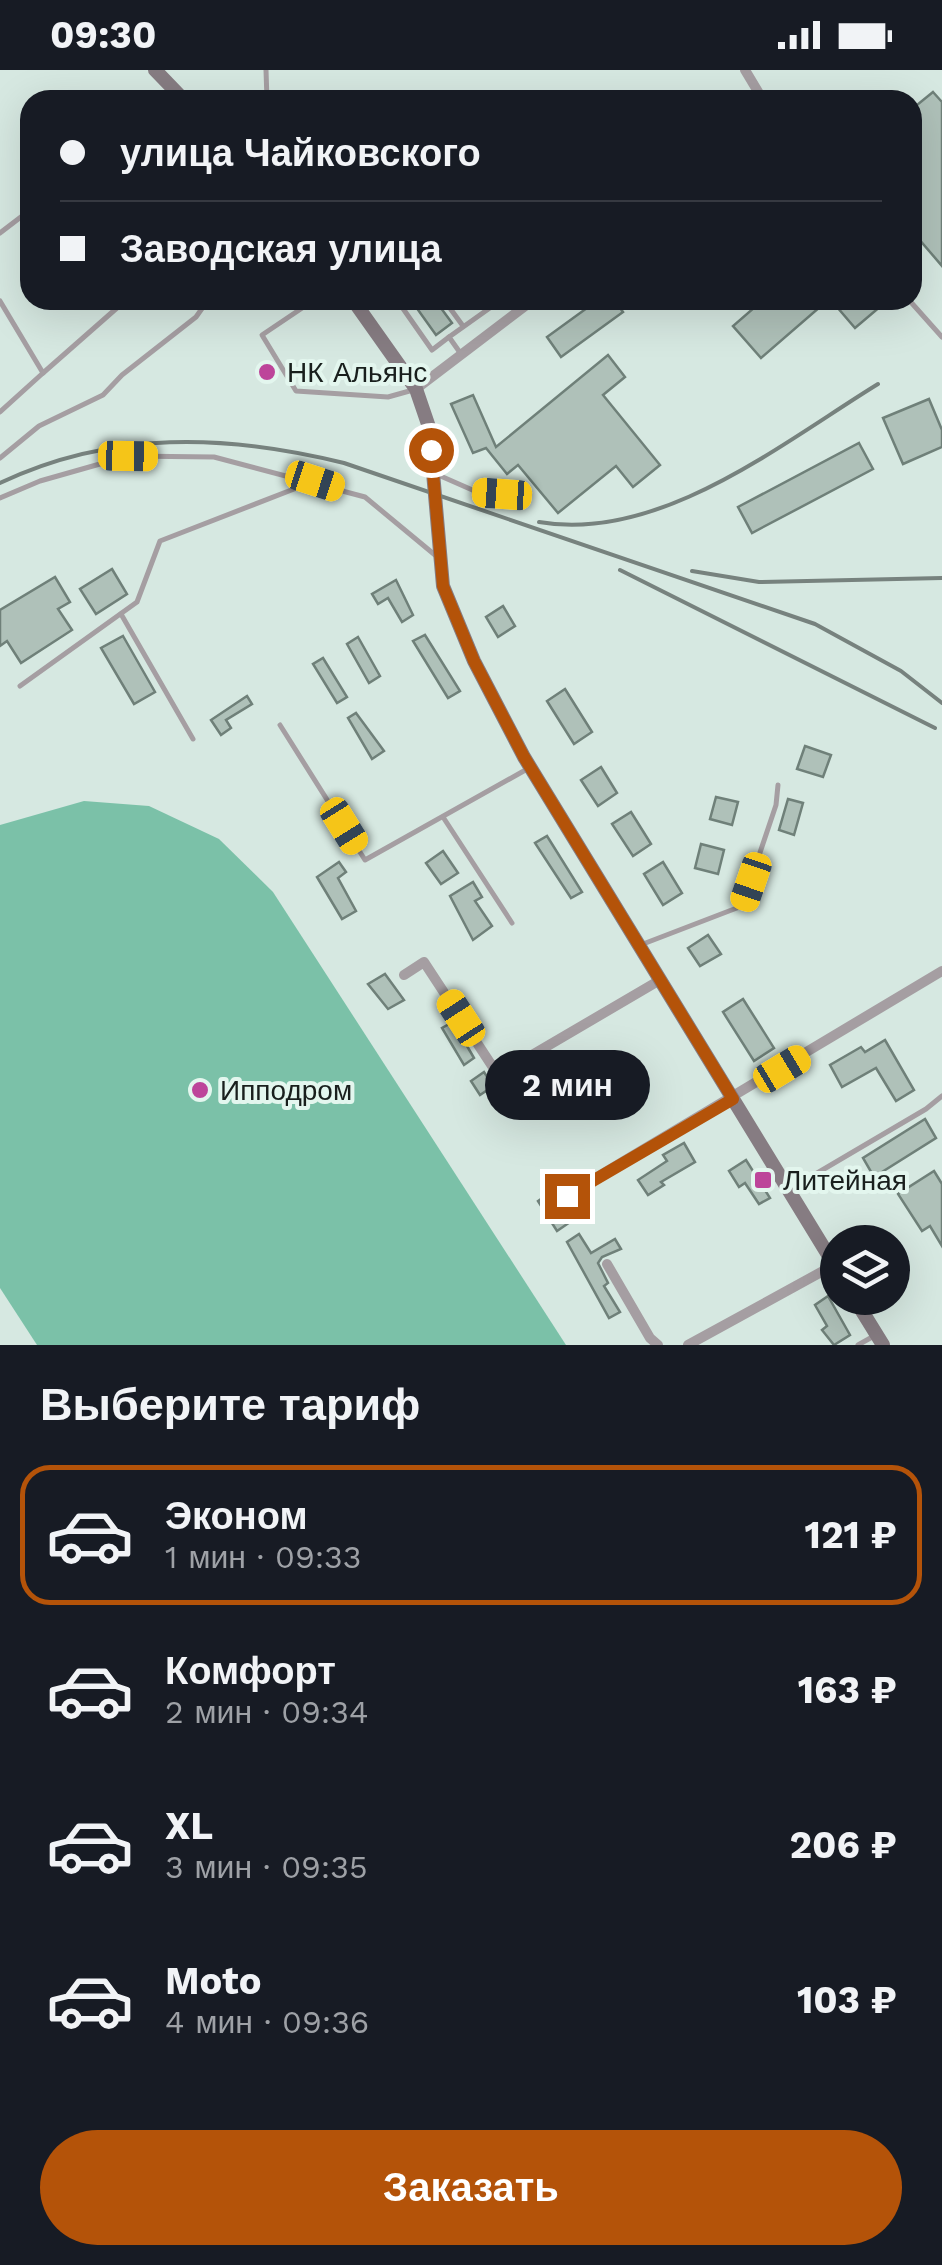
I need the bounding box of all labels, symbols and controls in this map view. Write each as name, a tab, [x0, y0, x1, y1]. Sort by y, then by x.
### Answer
text: 09:30	[50, 13, 156, 57]
text: улица Чайковского	[120, 131, 481, 175]
text: Заводская улица	[120, 227, 442, 271]
place label: НК Альянс	[287, 356, 427, 389]
marker: НК Альянс	[256, 361, 278, 383]
route start	[409, 428, 454, 473]
car	[98, 440, 158, 472]
car	[282, 457, 348, 505]
car	[471, 477, 533, 511]
car	[315, 793, 373, 859]
car	[727, 849, 775, 915]
car	[432, 985, 490, 1051]
car	[749, 1041, 815, 1097]
callout: 2 мин	[484, 1051, 650, 1121]
text: 2 мин	[522, 1066, 613, 1104]
place label: Ипподром	[220, 1074, 352, 1107]
marker: Ипподром	[189, 1079, 211, 1101]
place label: Литейная	[783, 1164, 907, 1197]
marker: Литейная	[752, 1169, 774, 1191]
route end	[545, 1174, 590, 1219]
map controls	[820, 1225, 910, 1315]
button: layers	[820, 1225, 910, 1315]
text: Выберите тариф	[40, 1378, 420, 1431]
icon: car	[45, 1490, 135, 1580]
text: Эконом	[165, 1494, 308, 1538]
text: 121 ₽	[805, 1513, 897, 1557]
text: 1 мин · 09:33	[165, 1538, 361, 1576]
icon: car	[45, 1645, 135, 1735]
text: Комфорт	[165, 1649, 336, 1693]
text: 163 ₽	[798, 1668, 897, 1712]
text: 2 мин · 09:34	[165, 1693, 369, 1731]
icon: car	[45, 1800, 135, 1890]
text: XL	[165, 1804, 213, 1848]
text: 206 ₽	[789, 1823, 897, 1867]
text: 3 мин · 09:35	[165, 1848, 368, 1886]
icon: car	[45, 1955, 135, 2045]
text: Moto	[165, 1959, 261, 2003]
text: 103 ₽	[797, 1978, 897, 2022]
text: 4 мин · 09:36	[165, 2003, 369, 2041]
button: Заказать	[40, 2130, 902, 2245]

